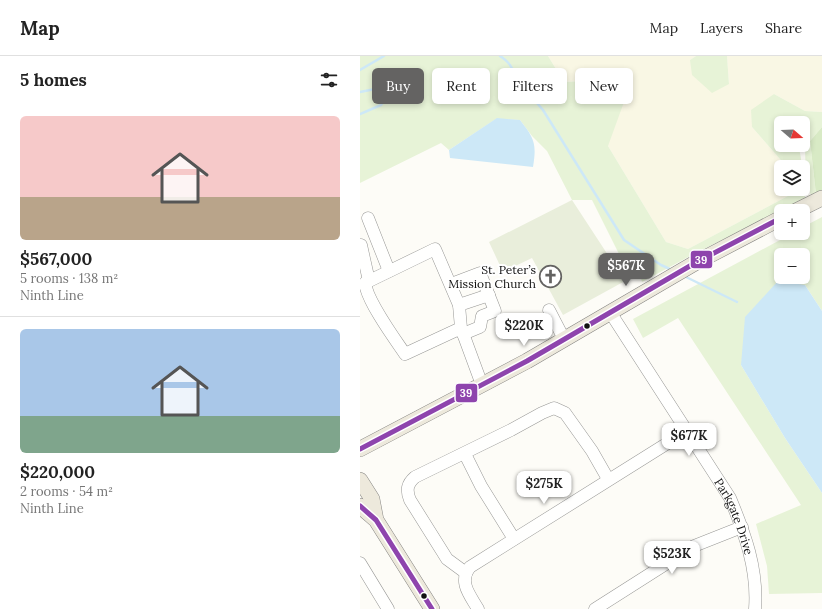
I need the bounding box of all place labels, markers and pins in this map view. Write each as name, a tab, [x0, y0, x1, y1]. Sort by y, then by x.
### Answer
pin: $567K	[598, 253, 654, 287]
place label: St. Peter’s Mission Church	[448, 262, 536, 291]
church icon: St. Peter’s Mission Church	[538, 263, 564, 289]
pin: $220K	[496, 313, 552, 347]
unlabelled marker	[582, 321, 592, 331]
pin: $677K	[661, 423, 717, 457]
pin: $275K	[516, 471, 572, 505]
pin: $523K	[644, 541, 700, 575]
unlabelled marker	[419, 591, 429, 601]

